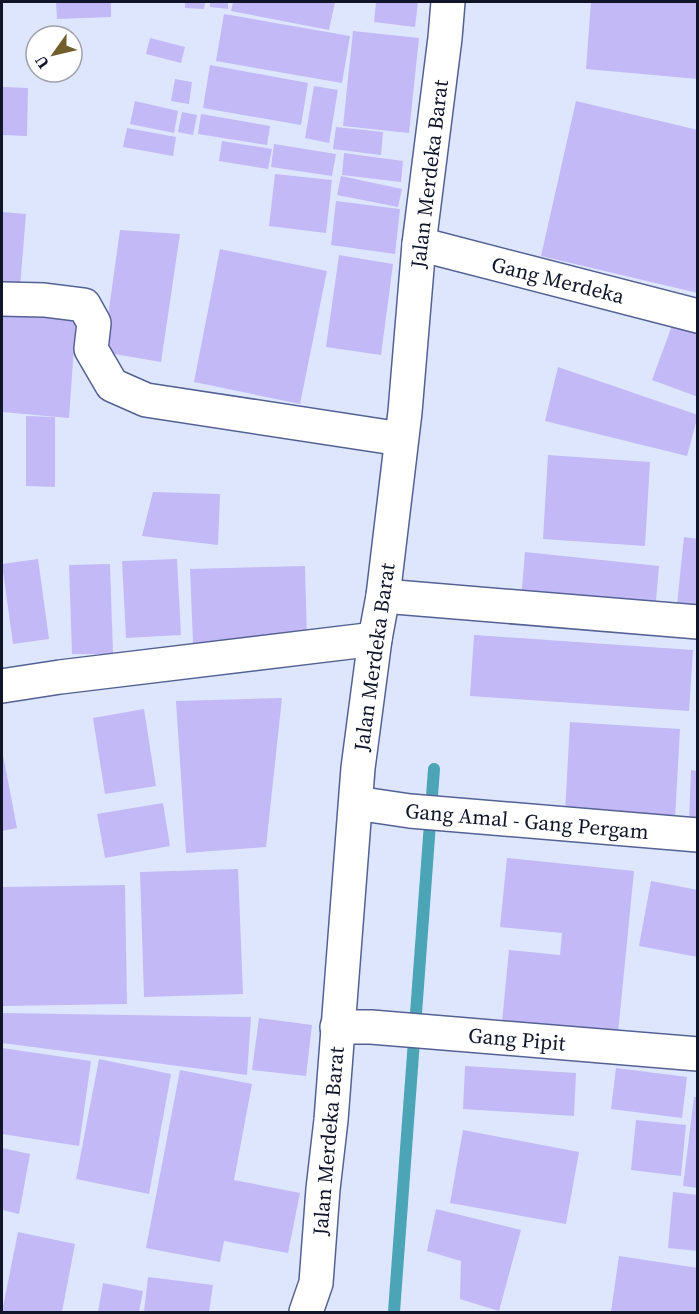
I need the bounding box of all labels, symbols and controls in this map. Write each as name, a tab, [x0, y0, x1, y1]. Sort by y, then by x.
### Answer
north arrow	[24, 24, 84, 84]
text: U	[29, 51, 54, 73]
street label: Jalan Merdeka Barat	[403, 78, 455, 271]
street label: Gang Merdeka	[489, 249, 628, 311]
street label: Jalan Merdeka Barat	[346, 561, 402, 754]
street label: Gang Amal - Gang Pergam	[404, 796, 650, 846]
street label: Gang Pipit	[467, 1020, 567, 1058]
street label: Jalan Merdeka Barat	[305, 1045, 351, 1238]

